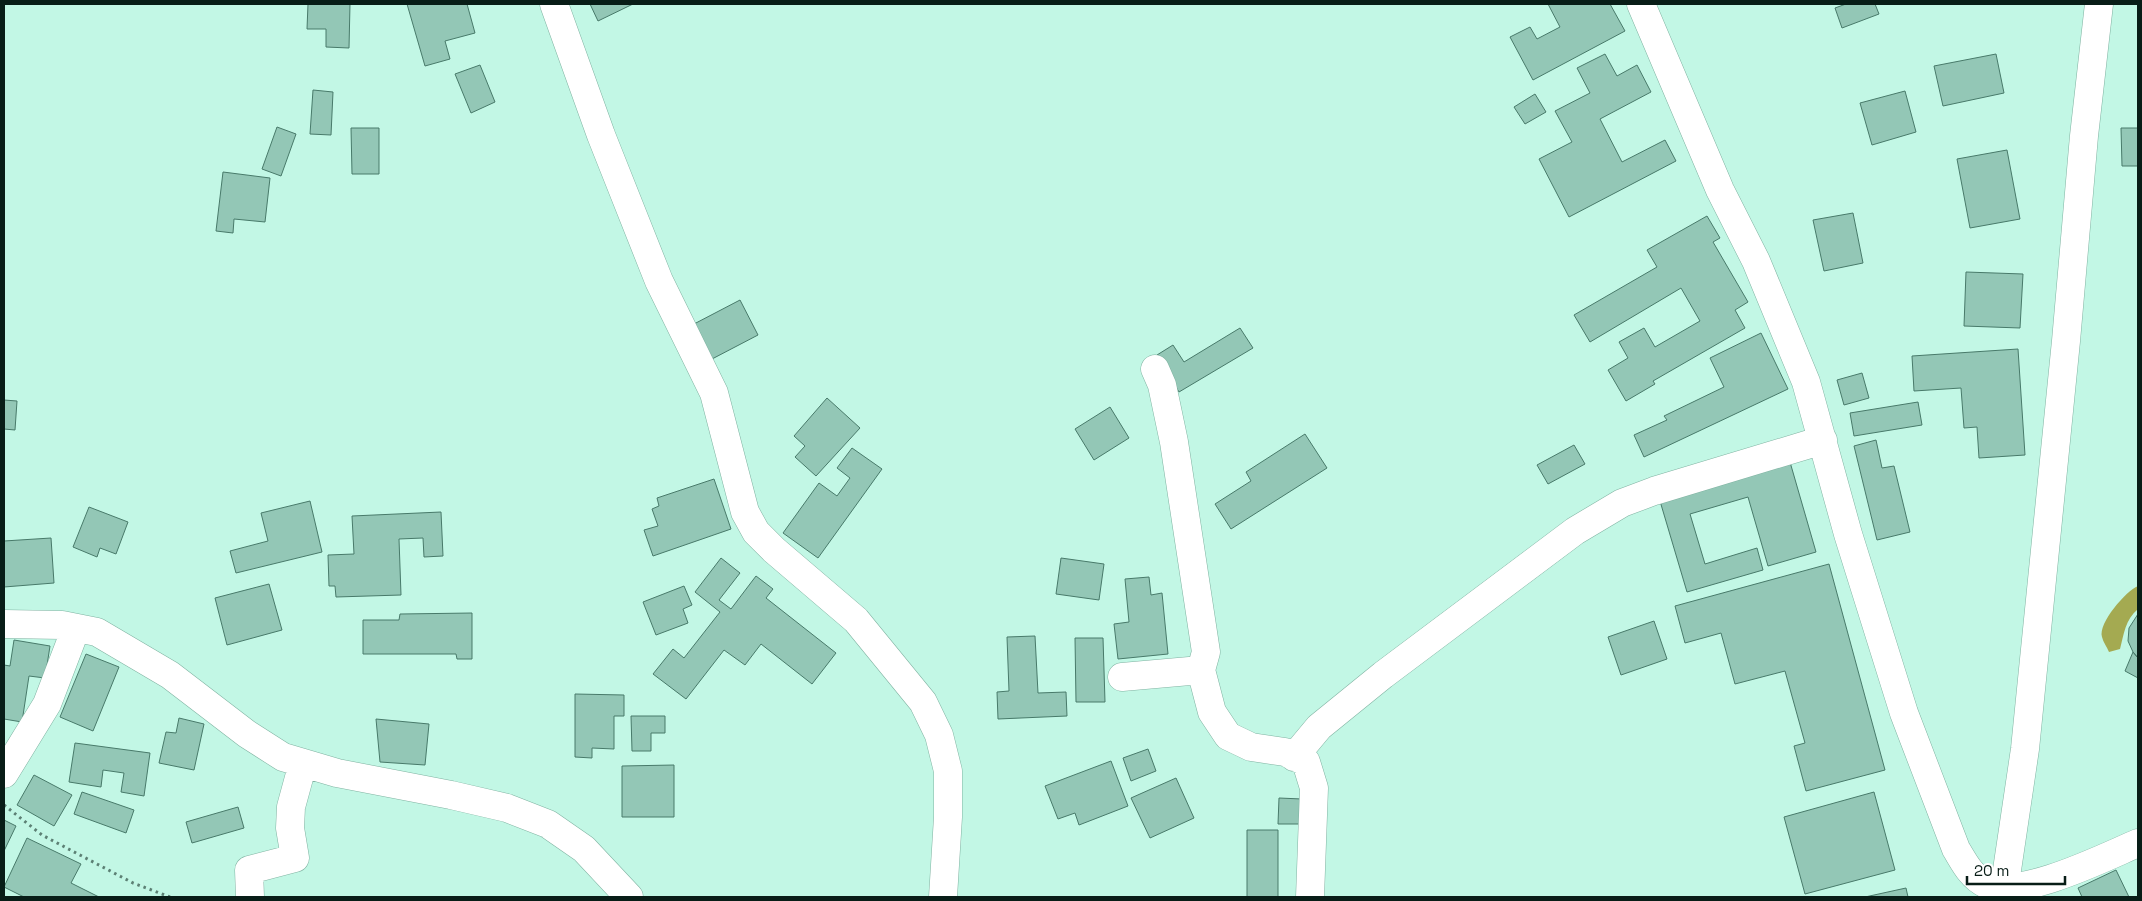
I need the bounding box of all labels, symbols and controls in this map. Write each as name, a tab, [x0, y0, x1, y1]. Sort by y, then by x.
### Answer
scale bar	[1967, 854, 2064, 886]
text: 20 m	[1974, 861, 2009, 880]

